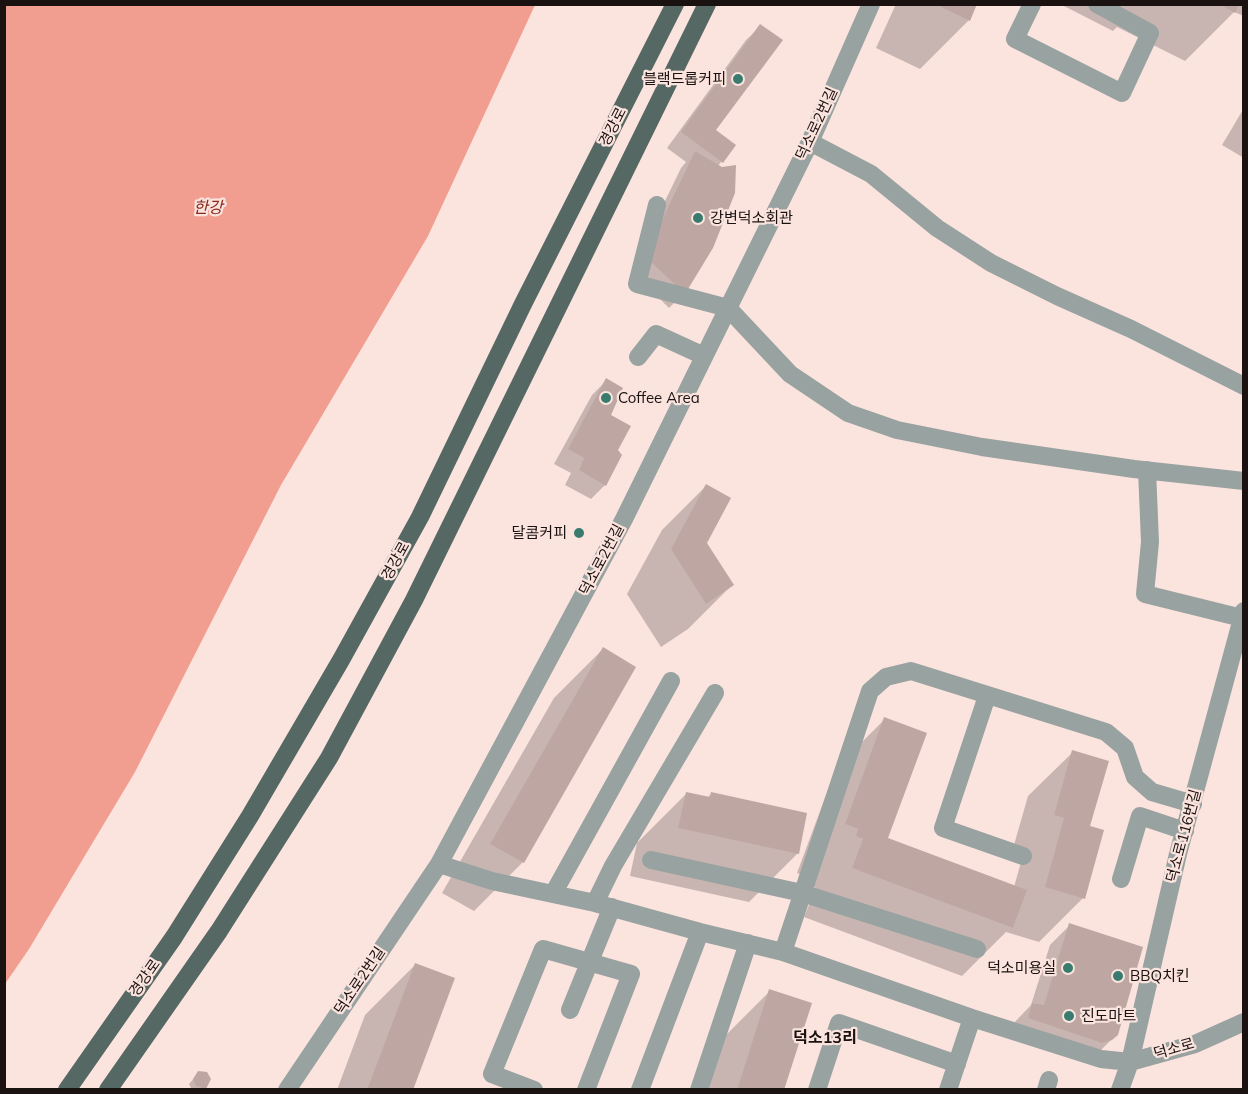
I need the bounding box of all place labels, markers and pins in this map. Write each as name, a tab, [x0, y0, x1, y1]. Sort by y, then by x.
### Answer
place label: 블랙드롭커피	[643, 70, 726, 88]
marker: 블랙드롭커피	[731, 72, 745, 86]
place label: 강변덕소회관	[710, 209, 793, 227]
marker: 강변덕소회관	[691, 211, 705, 225]
place label: Coffee Area	[618, 389, 700, 407]
marker: Coffee Area	[599, 391, 613, 405]
place label: 달콤커피	[512, 524, 567, 542]
marker: 달콤커피	[572, 526, 586, 540]
place label: 덕소미용실	[987, 959, 1056, 977]
marker: 덕소미용실	[1061, 961, 1075, 975]
place label: BBQ치킨	[1130, 967, 1190, 985]
marker: BBQ치킨	[1111, 969, 1125, 983]
place label: 진도마트	[1081, 1007, 1136, 1025]
marker: 진도마트	[1062, 1009, 1076, 1023]

